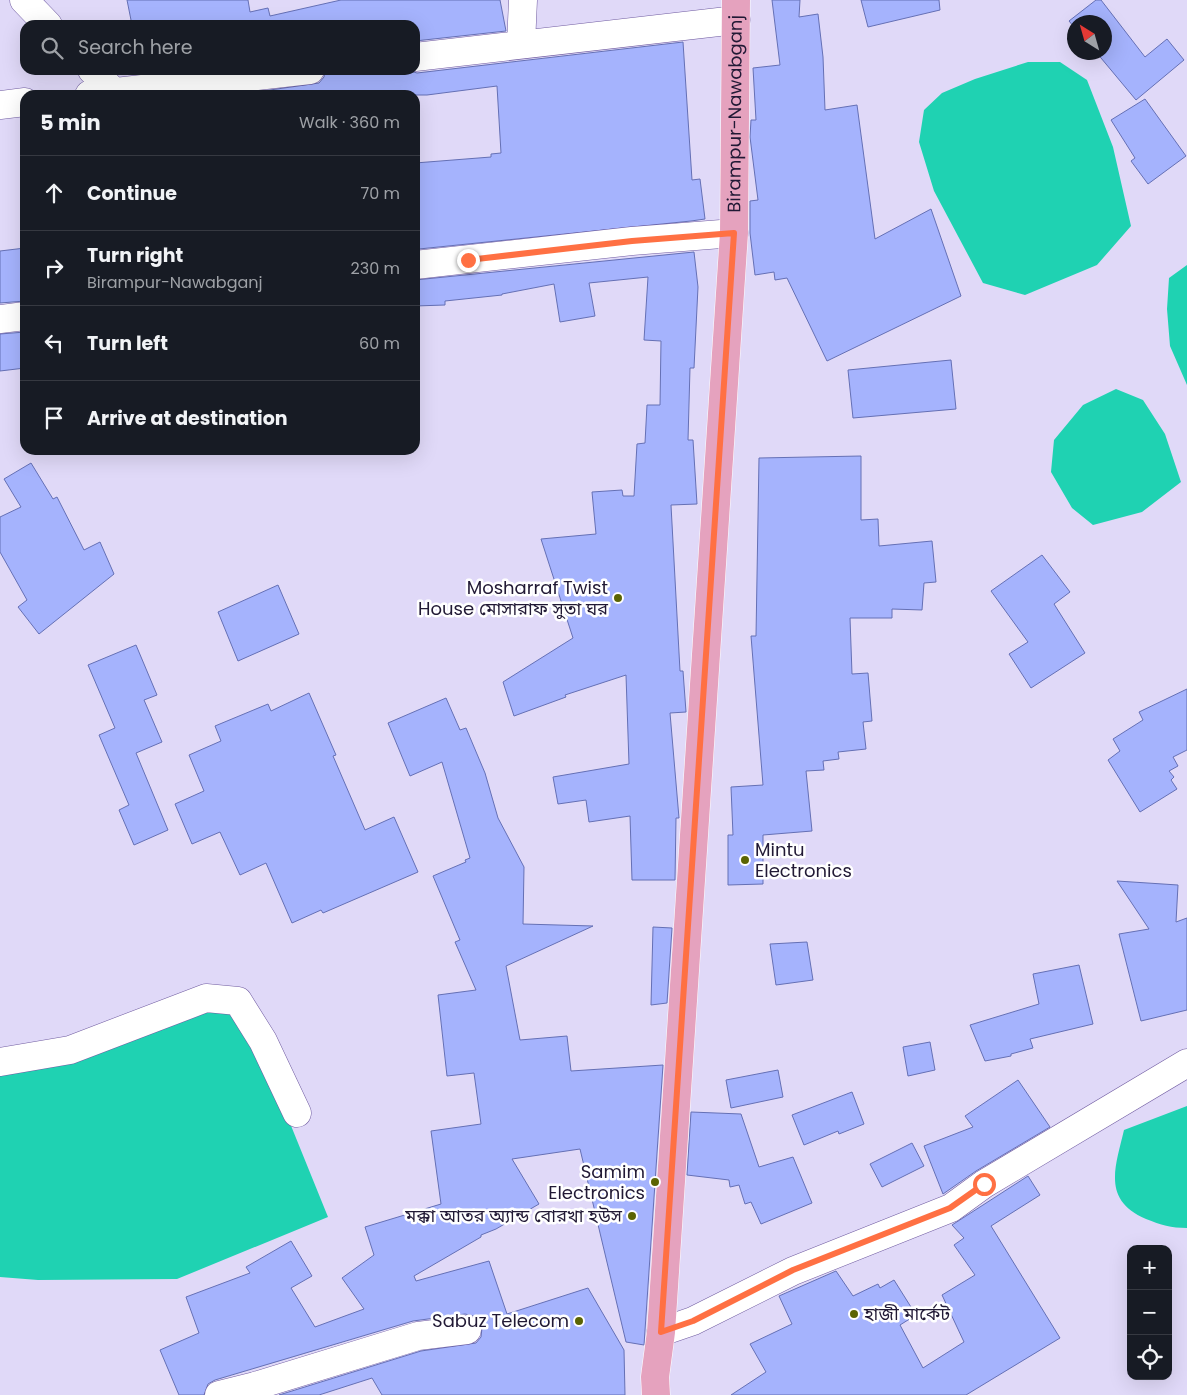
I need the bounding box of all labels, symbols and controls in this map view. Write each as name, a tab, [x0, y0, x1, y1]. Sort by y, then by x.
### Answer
street label: Birampur-Nawabganj	[721, 15, 748, 213]
north arrow	[1067, 15, 1112, 60]
search box	[20, 20, 420, 75]
icon: search	[38, 34, 66, 62]
text: Search here	[78, 34, 192, 61]
text: 5 min	[40, 108, 101, 137]
text: Walk · 360 m	[299, 111, 400, 134]
icon: ahead	[40, 179, 68, 207]
text: Continue	[87, 180, 177, 207]
text: 70 m	[360, 182, 400, 205]
text: Turn right	[87, 242, 183, 269]
route end	[457, 249, 480, 272]
icon: right	[40, 254, 68, 282]
text: 230 m	[351, 257, 400, 280]
text: Birampur-Nawabganj	[87, 271, 263, 294]
icon: left	[40, 329, 68, 357]
text: Turn left	[87, 330, 168, 357]
text: 60 m	[359, 332, 400, 355]
icon: arrive	[40, 404, 68, 432]
text: Arrive at destination	[87, 405, 288, 432]
place label: Mosharraf Twist House মোসারাফ সুতা ঘর	[418, 575, 608, 621]
marker: Mosharraf Twist House মোসারাফ সুতা ঘর	[612, 592, 624, 604]
place label: Mintu Electronics	[755, 837, 852, 883]
marker: Mintu Electronics	[739, 854, 751, 866]
place label: Samim Electronics	[548, 1159, 645, 1205]
route start	[973, 1173, 996, 1196]
marker: Samim Electronics	[649, 1176, 661, 1188]
place label: মক্কা আতর অ্যান্ড বোরখা হউস	[404, 1203, 623, 1228]
marker: মক্কা আতর অ্যান্ড বোরখা হউস	[626, 1210, 638, 1222]
map controls	[1127, 1245, 1172, 1380]
button: +	[1127, 1245, 1172, 1290]
button: −	[1127, 1290, 1172, 1335]
place label: হাজী মার্কেট	[863, 1301, 951, 1326]
place label: Sabuz Telecom	[432, 1308, 569, 1333]
marker: হাজী মার্কেট	[848, 1308, 860, 1320]
marker: Sabuz Telecom	[573, 1315, 585, 1327]
button: locate	[1127, 1335, 1172, 1380]

